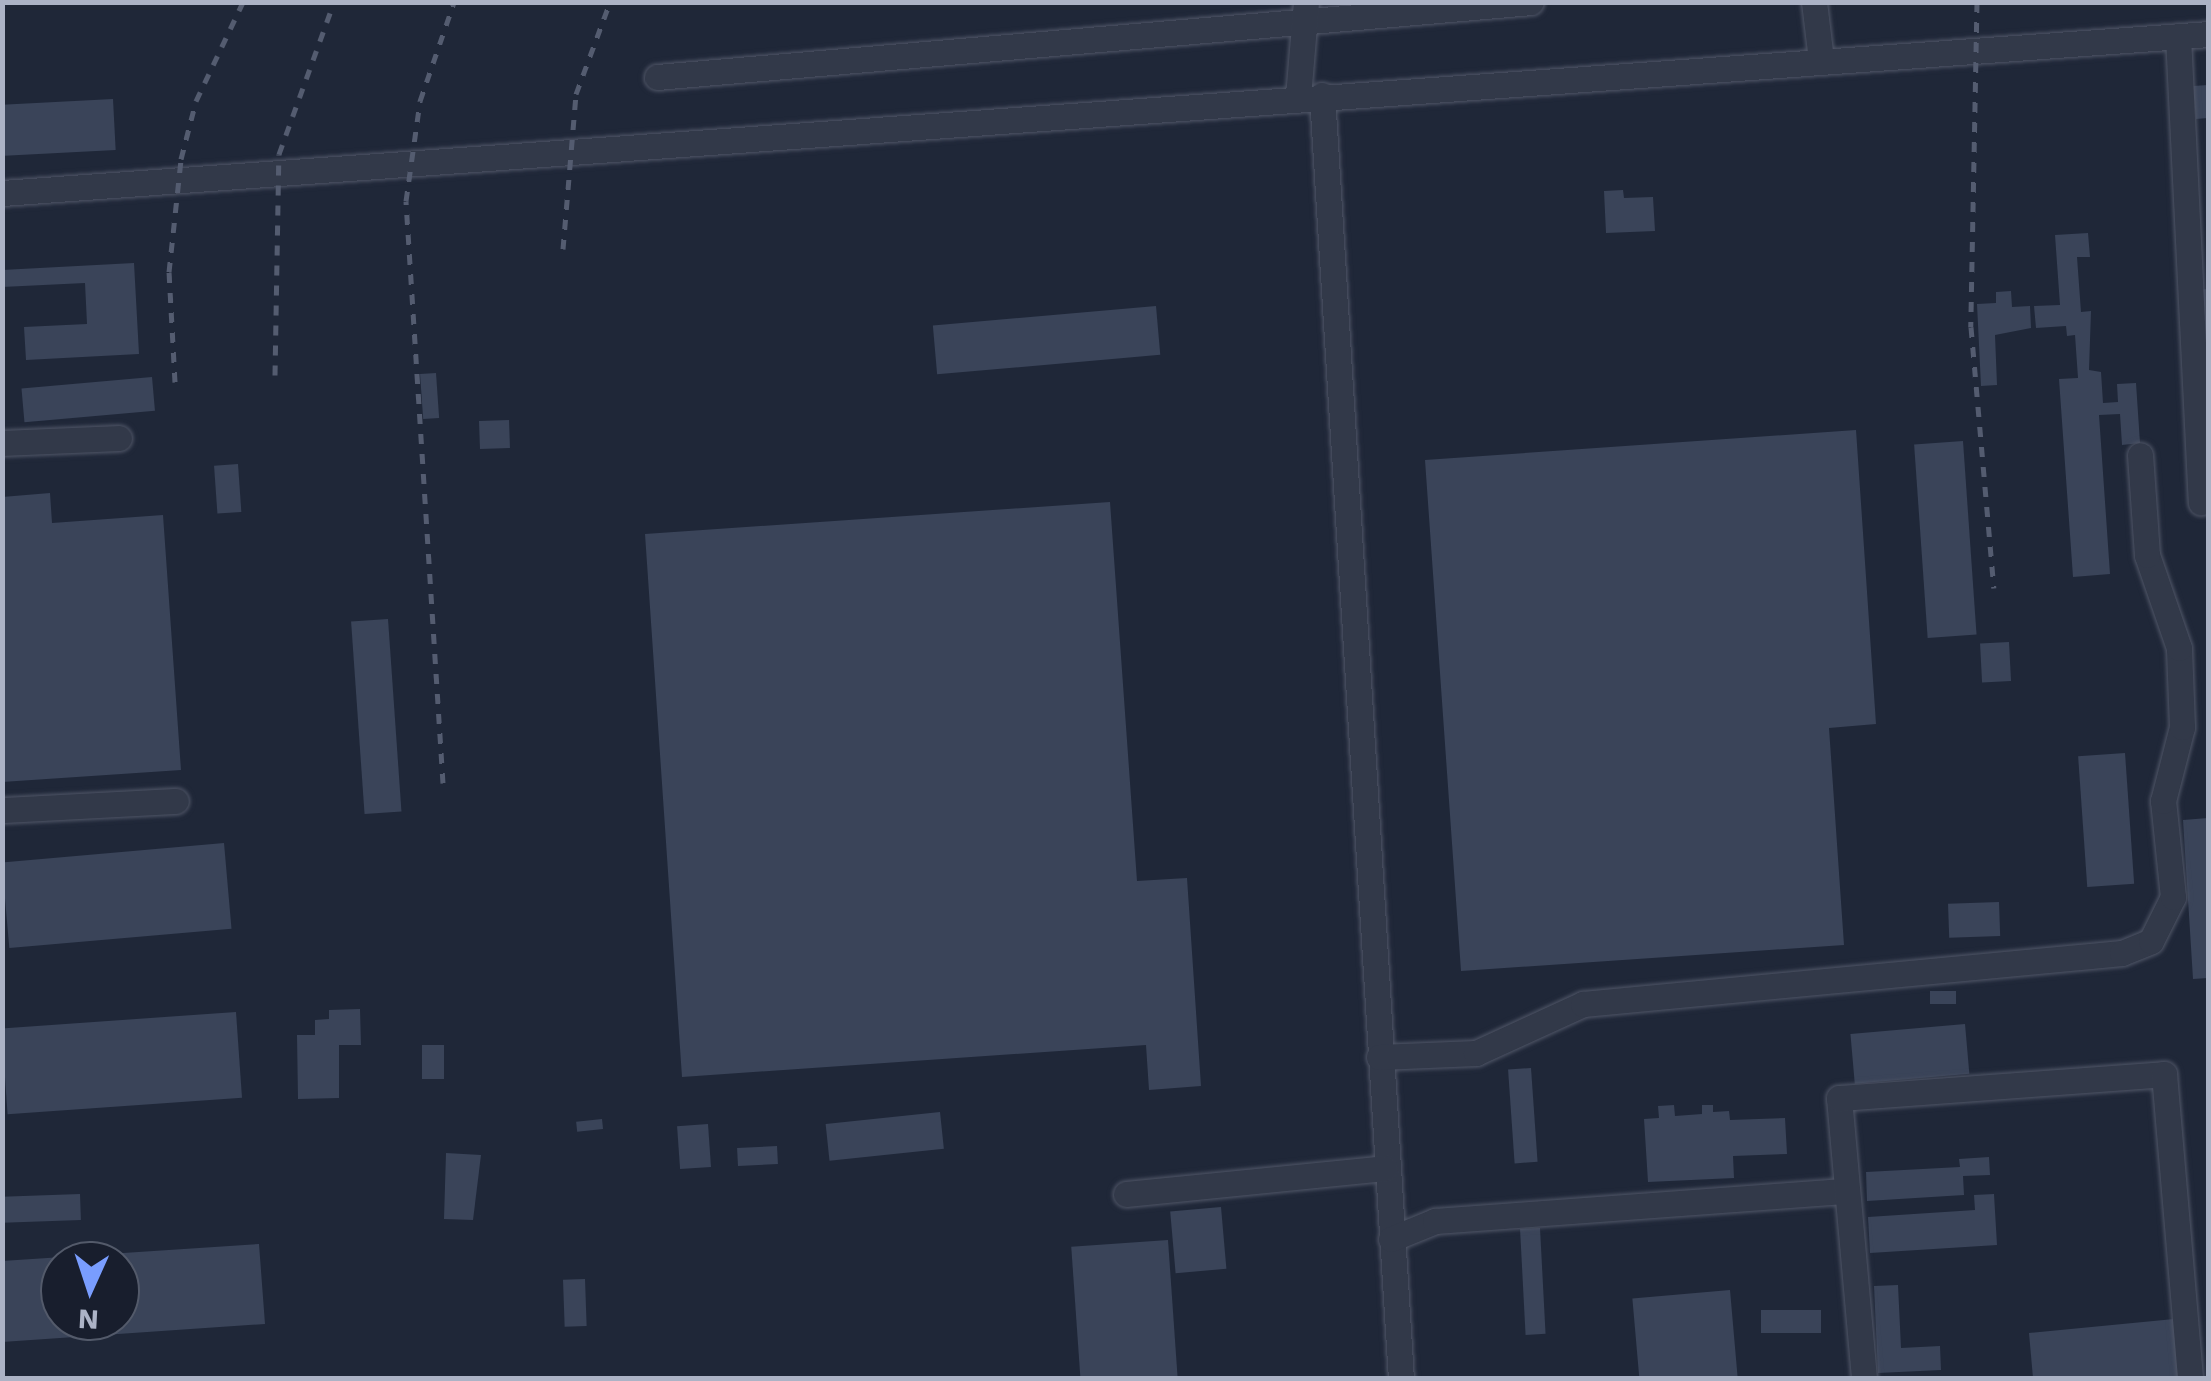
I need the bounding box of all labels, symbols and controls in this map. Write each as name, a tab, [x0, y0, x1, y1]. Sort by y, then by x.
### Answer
north arrow	[40, 1241, 140, 1341]
text: N	[77, 1302, 100, 1336]

